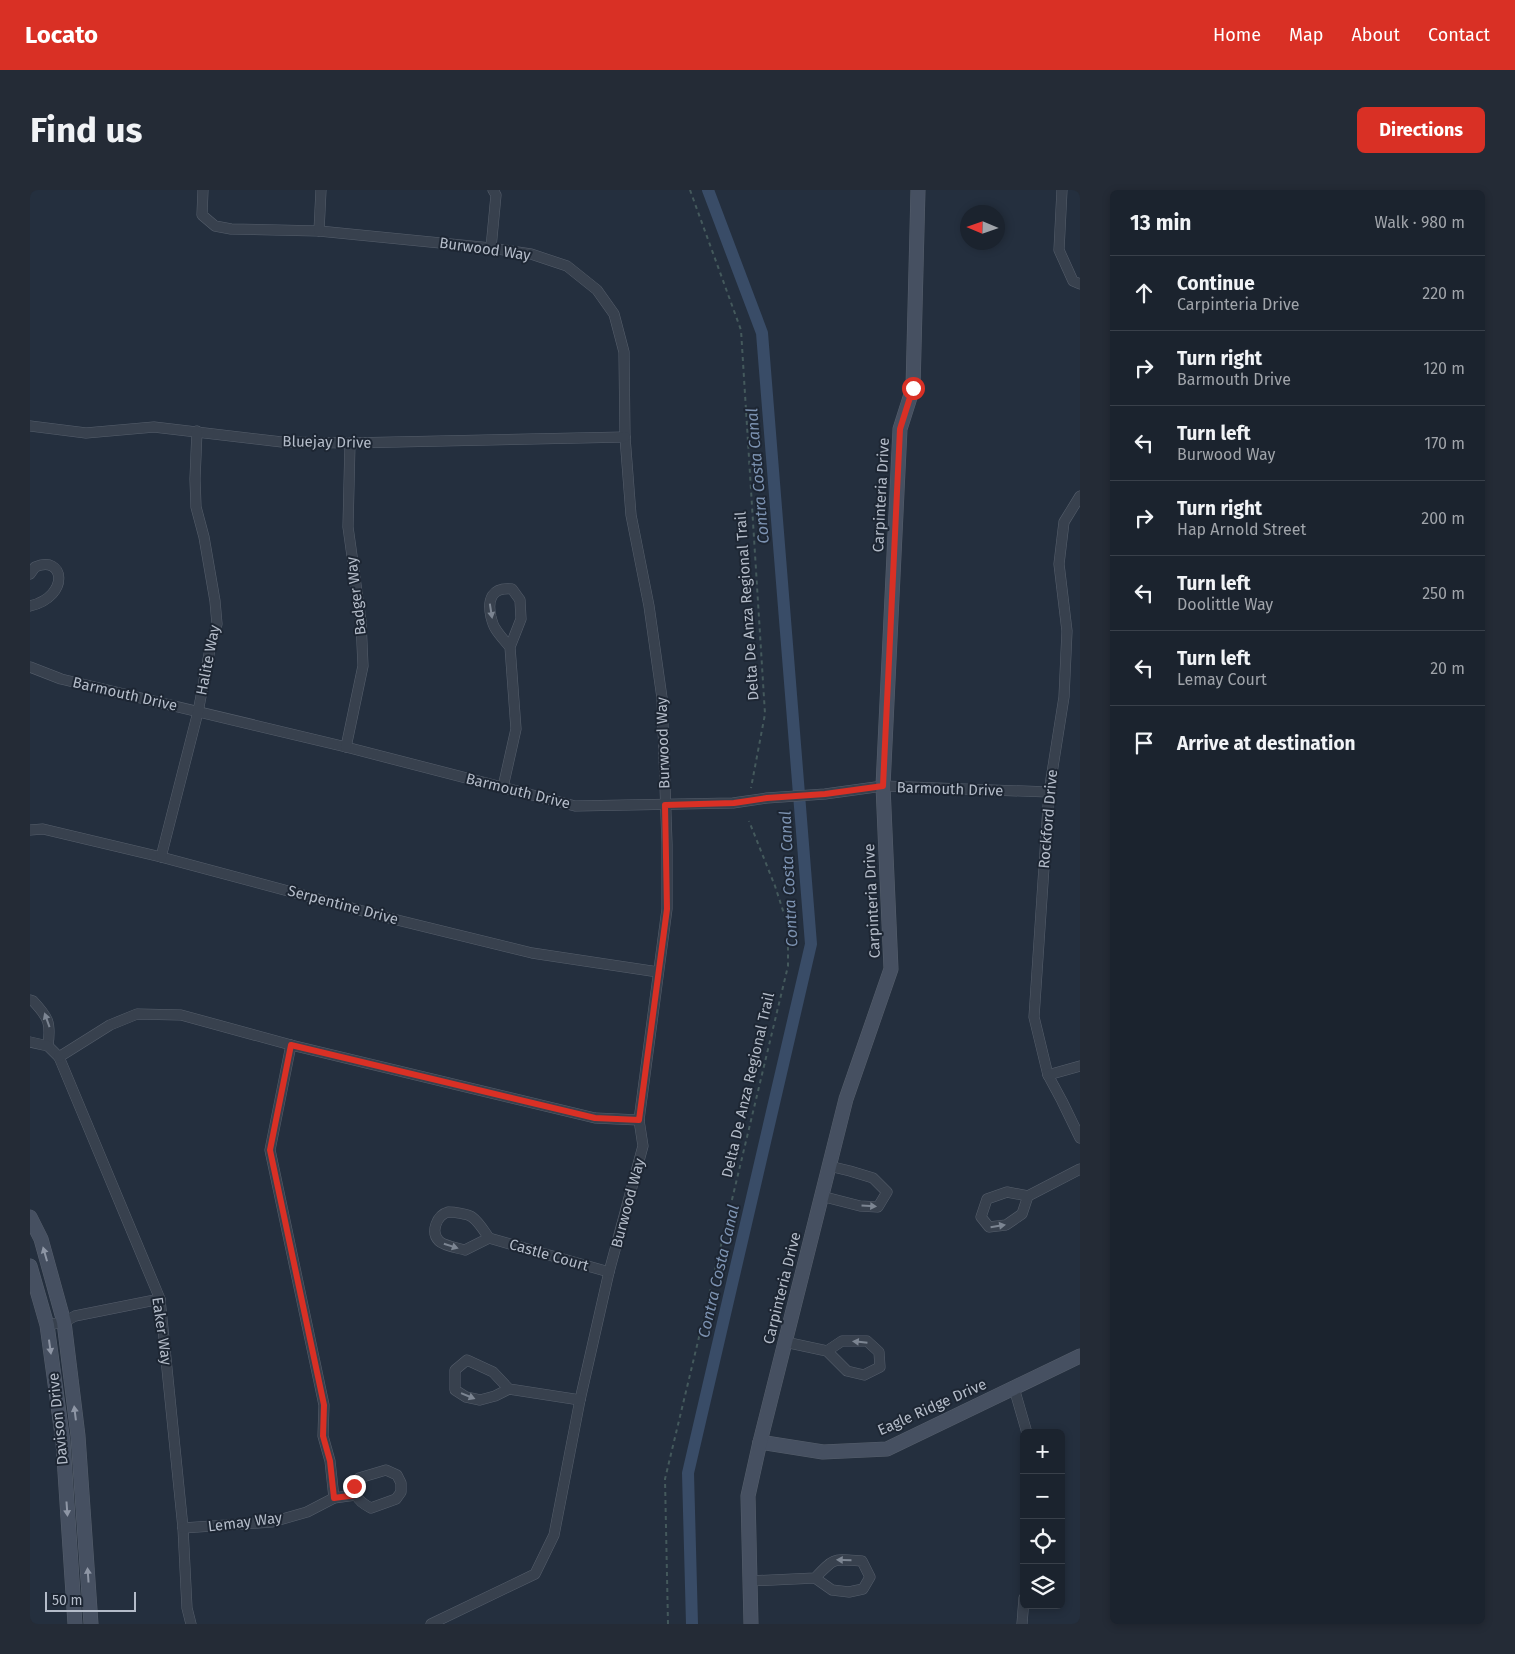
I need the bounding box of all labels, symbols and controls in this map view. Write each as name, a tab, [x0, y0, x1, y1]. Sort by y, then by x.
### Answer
text: Locato	[25, 21, 98, 49]
text: Home	[1213, 24, 1261, 46]
text: Map	[1289, 24, 1323, 46]
text: About	[1351, 24, 1400, 46]
text: Contact	[1428, 24, 1490, 46]
button: Directions	[1357, 107, 1485, 153]
text: Find us	[30, 109, 142, 151]
north arrow	[960, 205, 1005, 250]
text: 13 min	[1130, 210, 1191, 236]
text: Walk · 980 m	[1374, 213, 1465, 232]
street label: Burwood Way	[438, 234, 532, 264]
text: Continue	[1177, 272, 1255, 295]
icon: ahead	[1130, 279, 1158, 307]
text: 220 m	[1422, 284, 1465, 303]
text: Carpinteria Drive	[1177, 295, 1299, 314]
text: Turn right	[1177, 347, 1262, 370]
icon: right	[1130, 354, 1158, 382]
text: 120 m	[1423, 359, 1465, 378]
text: Barmouth Drive	[1177, 370, 1291, 389]
route start	[902, 377, 925, 400]
water label: Contra Costa Canal	[742, 407, 773, 545]
text: Turn left	[1177, 422, 1251, 445]
icon: left	[1130, 429, 1158, 457]
street label: Bluejay Drive	[282, 432, 372, 452]
text: 170 m	[1424, 434, 1465, 453]
street label: Carpinteria Drive	[869, 437, 893, 553]
text: Burwood Way	[1177, 445, 1275, 464]
text: Turn right	[1177, 497, 1262, 520]
icon: right	[1130, 504, 1158, 532]
text: 200 m	[1421, 509, 1465, 528]
street label: Delta De Anza Regional Trail	[731, 510, 763, 701]
text: Hap Arnold Street	[1177, 520, 1306, 539]
street label: Badger Way	[342, 555, 370, 636]
text: Turn left	[1177, 572, 1251, 595]
icon: left	[1130, 579, 1158, 607]
text: 250 m	[1422, 584, 1465, 603]
text: Doolittle Way	[1177, 595, 1273, 614]
one-way arrow	[487, 603, 495, 619]
street label: Halite Way	[192, 623, 224, 697]
text: Turn left	[1177, 647, 1251, 670]
icon: left	[1130, 654, 1158, 682]
text: 20 m	[1430, 659, 1465, 678]
text: Lemay Court	[1177, 670, 1267, 689]
street label: Barmouth Drive	[71, 673, 179, 715]
street label: Burwood Way	[652, 696, 674, 789]
icon: arrive	[1130, 729, 1158, 757]
text: Arrive at destination	[1177, 732, 1356, 755]
street label: Barmouth Drive	[464, 769, 572, 813]
street label: Rockford Drive	[1035, 769, 1061, 869]
street label: Barmouth Drive	[896, 778, 1004, 800]
water label: Contra Costa Canal	[775, 811, 802, 947]
street label: Carpinteria Drive	[860, 843, 884, 959]
street label: Serpentine Drive	[286, 882, 400, 928]
street label: Delta De Anza Regional Trail	[718, 990, 778, 1179]
one-way arrow	[43, 1012, 51, 1027]
street label: Burwood Way	[607, 1156, 649, 1250]
water label: Contra Costa Canal	[694, 1203, 743, 1340]
one-way arrow	[861, 1203, 877, 1211]
one-way arrow	[991, 1221, 1007, 1229]
street label: Carpinteria Drive	[759, 1230, 805, 1346]
street label: Castle Court	[507, 1235, 591, 1275]
one-way arrow	[444, 1242, 459, 1250]
one-way arrow	[41, 1247, 49, 1262]
street label: Eaker Way	[148, 1296, 176, 1367]
one-way arrow	[851, 1338, 867, 1346]
one-way arrow	[46, 1340, 54, 1356]
street label: Davison Drive	[44, 1372, 72, 1466]
street label: Eagle Ridge Drive	[875, 1375, 989, 1439]
one-way arrow	[461, 1392, 476, 1400]
one-way arrow	[71, 1405, 79, 1421]
map controls	[1020, 1429, 1065, 1609]
button: +	[1020, 1429, 1065, 1474]
button: −	[1020, 1474, 1065, 1519]
route end	[343, 1475, 366, 1498]
one-way arrow	[64, 1501, 72, 1517]
street label: Lemay Way	[207, 1508, 284, 1535]
button: locate	[1020, 1519, 1065, 1564]
one-way arrow	[836, 1556, 852, 1564]
button: layers	[1020, 1564, 1065, 1609]
one-way arrow	[83, 1567, 91, 1583]
scale bar	[45, 1589, 136, 1612]
text: 50 m	[52, 1592, 83, 1609]

